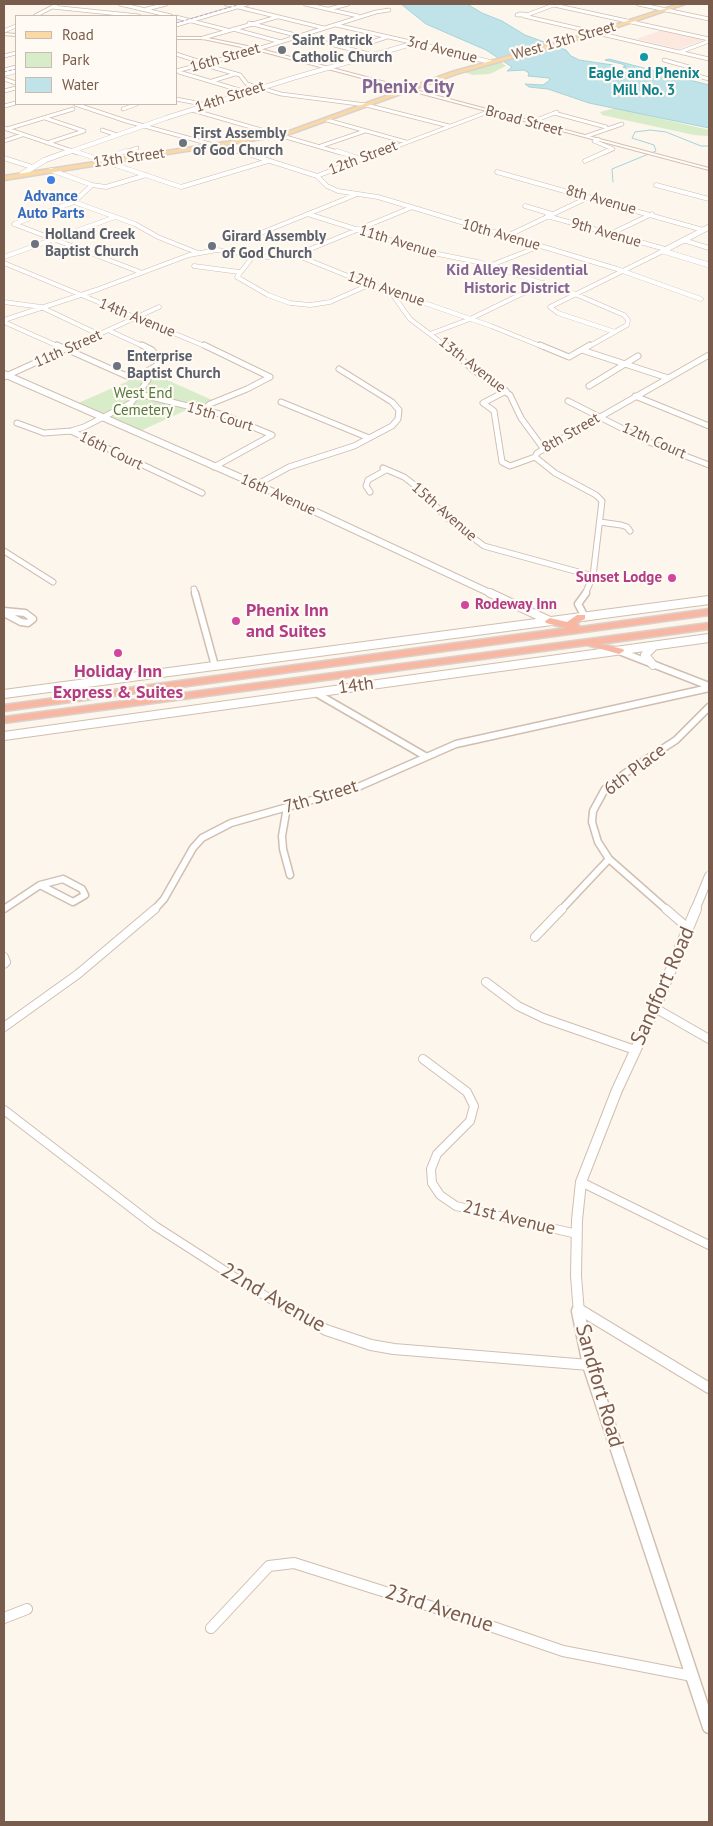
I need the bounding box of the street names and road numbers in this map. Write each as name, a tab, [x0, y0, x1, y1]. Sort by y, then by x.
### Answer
street label: West 13th Street	[510, 18, 618, 64]
street label: 3rd Avenue	[405, 33, 479, 67]
street label: 16th Street	[188, 39, 262, 77]
street label: 14th Street	[193, 77, 267, 117]
street label: Broad Street	[483, 102, 565, 140]
street label: 12th Street	[326, 137, 400, 179]
street label: 13th Street	[92, 144, 166, 172]
street label: 8th Avenue	[564, 181, 638, 219]
street label: 9th Avenue	[569, 214, 643, 252]
street label: 10th Avenue	[460, 215, 542, 255]
street label: 11th Avenue	[357, 222, 439, 262]
street label: 12th Avenue	[345, 267, 427, 311]
street label: 14th Avenue	[96, 295, 178, 341]
street label: 11th Street	[31, 326, 105, 372]
street label: 13th Avenue	[435, 333, 509, 397]
street label: 15th Court	[185, 398, 255, 436]
street label: 8th Street	[539, 409, 603, 457]
street label: 12th Court	[619, 419, 689, 463]
street label: 16th Court	[76, 428, 146, 474]
street label: 16th Avenue	[238, 470, 318, 520]
street label: 15th Avenue	[408, 479, 480, 545]
street label: 14th	[337, 673, 375, 699]
street label: 6th Place	[600, 740, 670, 800]
street label: 7th Street	[281, 776, 361, 818]
street label: Sandfort Road	[626, 923, 700, 1049]
street label: 21st Avenue	[461, 1196, 557, 1240]
street label: 22nd Avenue	[216, 1258, 330, 1338]
street label: Sandfort Road	[569, 1321, 629, 1451]
street label: 23rd Avenue	[382, 1580, 496, 1638]

